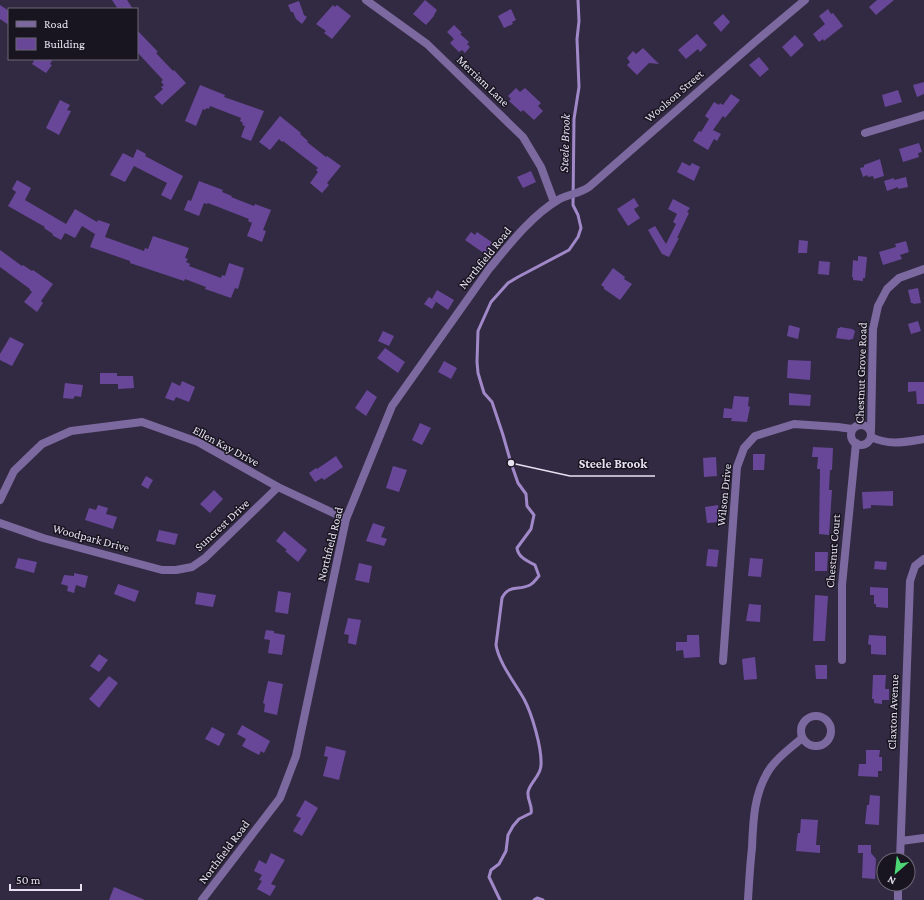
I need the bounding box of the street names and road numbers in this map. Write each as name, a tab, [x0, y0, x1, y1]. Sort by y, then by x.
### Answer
street label: Merriam Lane	[454, 52, 512, 110]
street label: Woolson Street	[642, 66, 707, 125]
street label: Northfield Road	[456, 223, 515, 292]
street label: Chestnut Grove Road	[852, 321, 870, 424]
street label: Ellen Kay Drive	[191, 423, 261, 469]
street label: Wilson Drive	[714, 463, 734, 527]
street label: Suncrest Drive	[192, 496, 252, 554]
street label: Northfield Road	[314, 505, 346, 583]
street label: Chestnut Court	[823, 512, 843, 589]
street label: Woodpark Drive	[51, 521, 131, 555]
street label: Claxton Avenue	[885, 674, 901, 750]
street label: Northfield Road	[195, 817, 253, 887]

